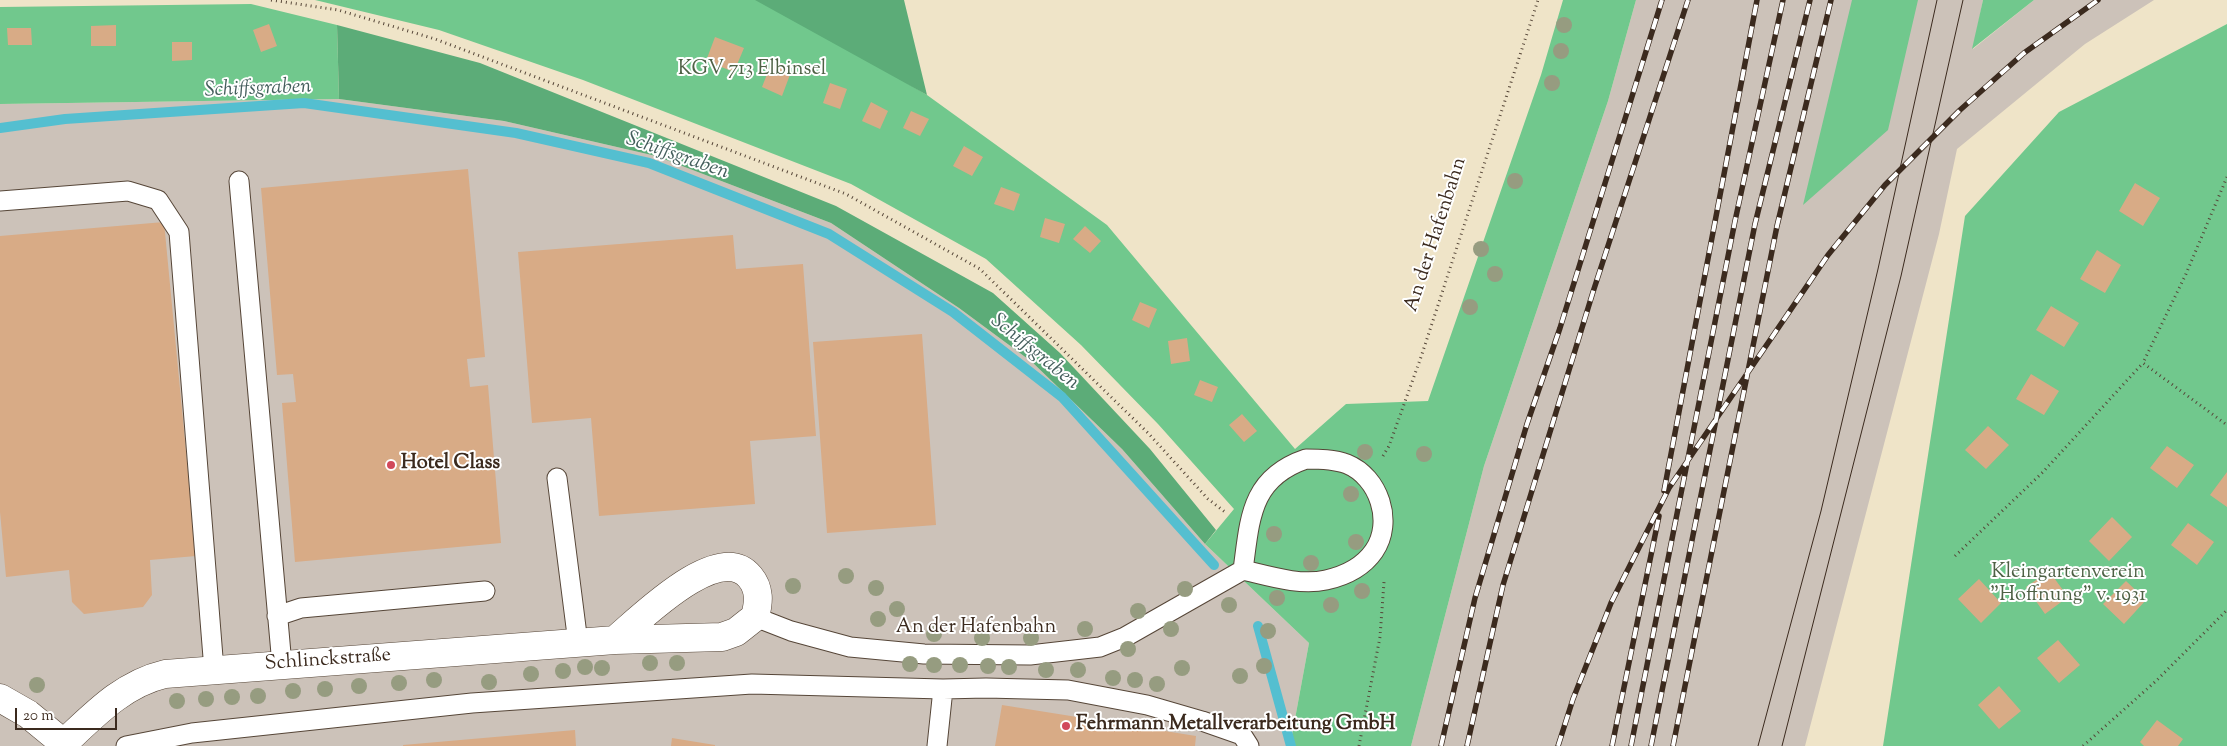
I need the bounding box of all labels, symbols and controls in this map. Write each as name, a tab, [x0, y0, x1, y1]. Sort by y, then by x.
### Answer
park label: KGV 713 Elbinsel	[678, 59, 826, 83]
water label: Schiffsgraben	[204, 76, 312, 104]
water label: Schiffsgraben	[622, 128, 732, 186]
street label: An der Hafenbahn	[1401, 155, 1473, 315]
water label: Schiffsgraben	[984, 310, 1084, 396]
place label: Hotel Class	[401, 453, 500, 477]
marker: Hotel Class	[385, 459, 397, 471]
park label: Kleingartenverein "Hoffnung" v. 1931	[1990, 562, 2146, 609]
street label: An der Hafenbahn	[896, 617, 1056, 641]
street label: Schlinckstraße	[264, 645, 392, 677]
scale bar	[18, 698, 120, 730]
text: 20 m	[23, 706, 54, 727]
place label: Fehrmann Metallverarbeitung GmbH	[1076, 714, 1395, 738]
marker: Fehrmann Metallverarbeitung GmbH	[1060, 720, 1072, 732]

